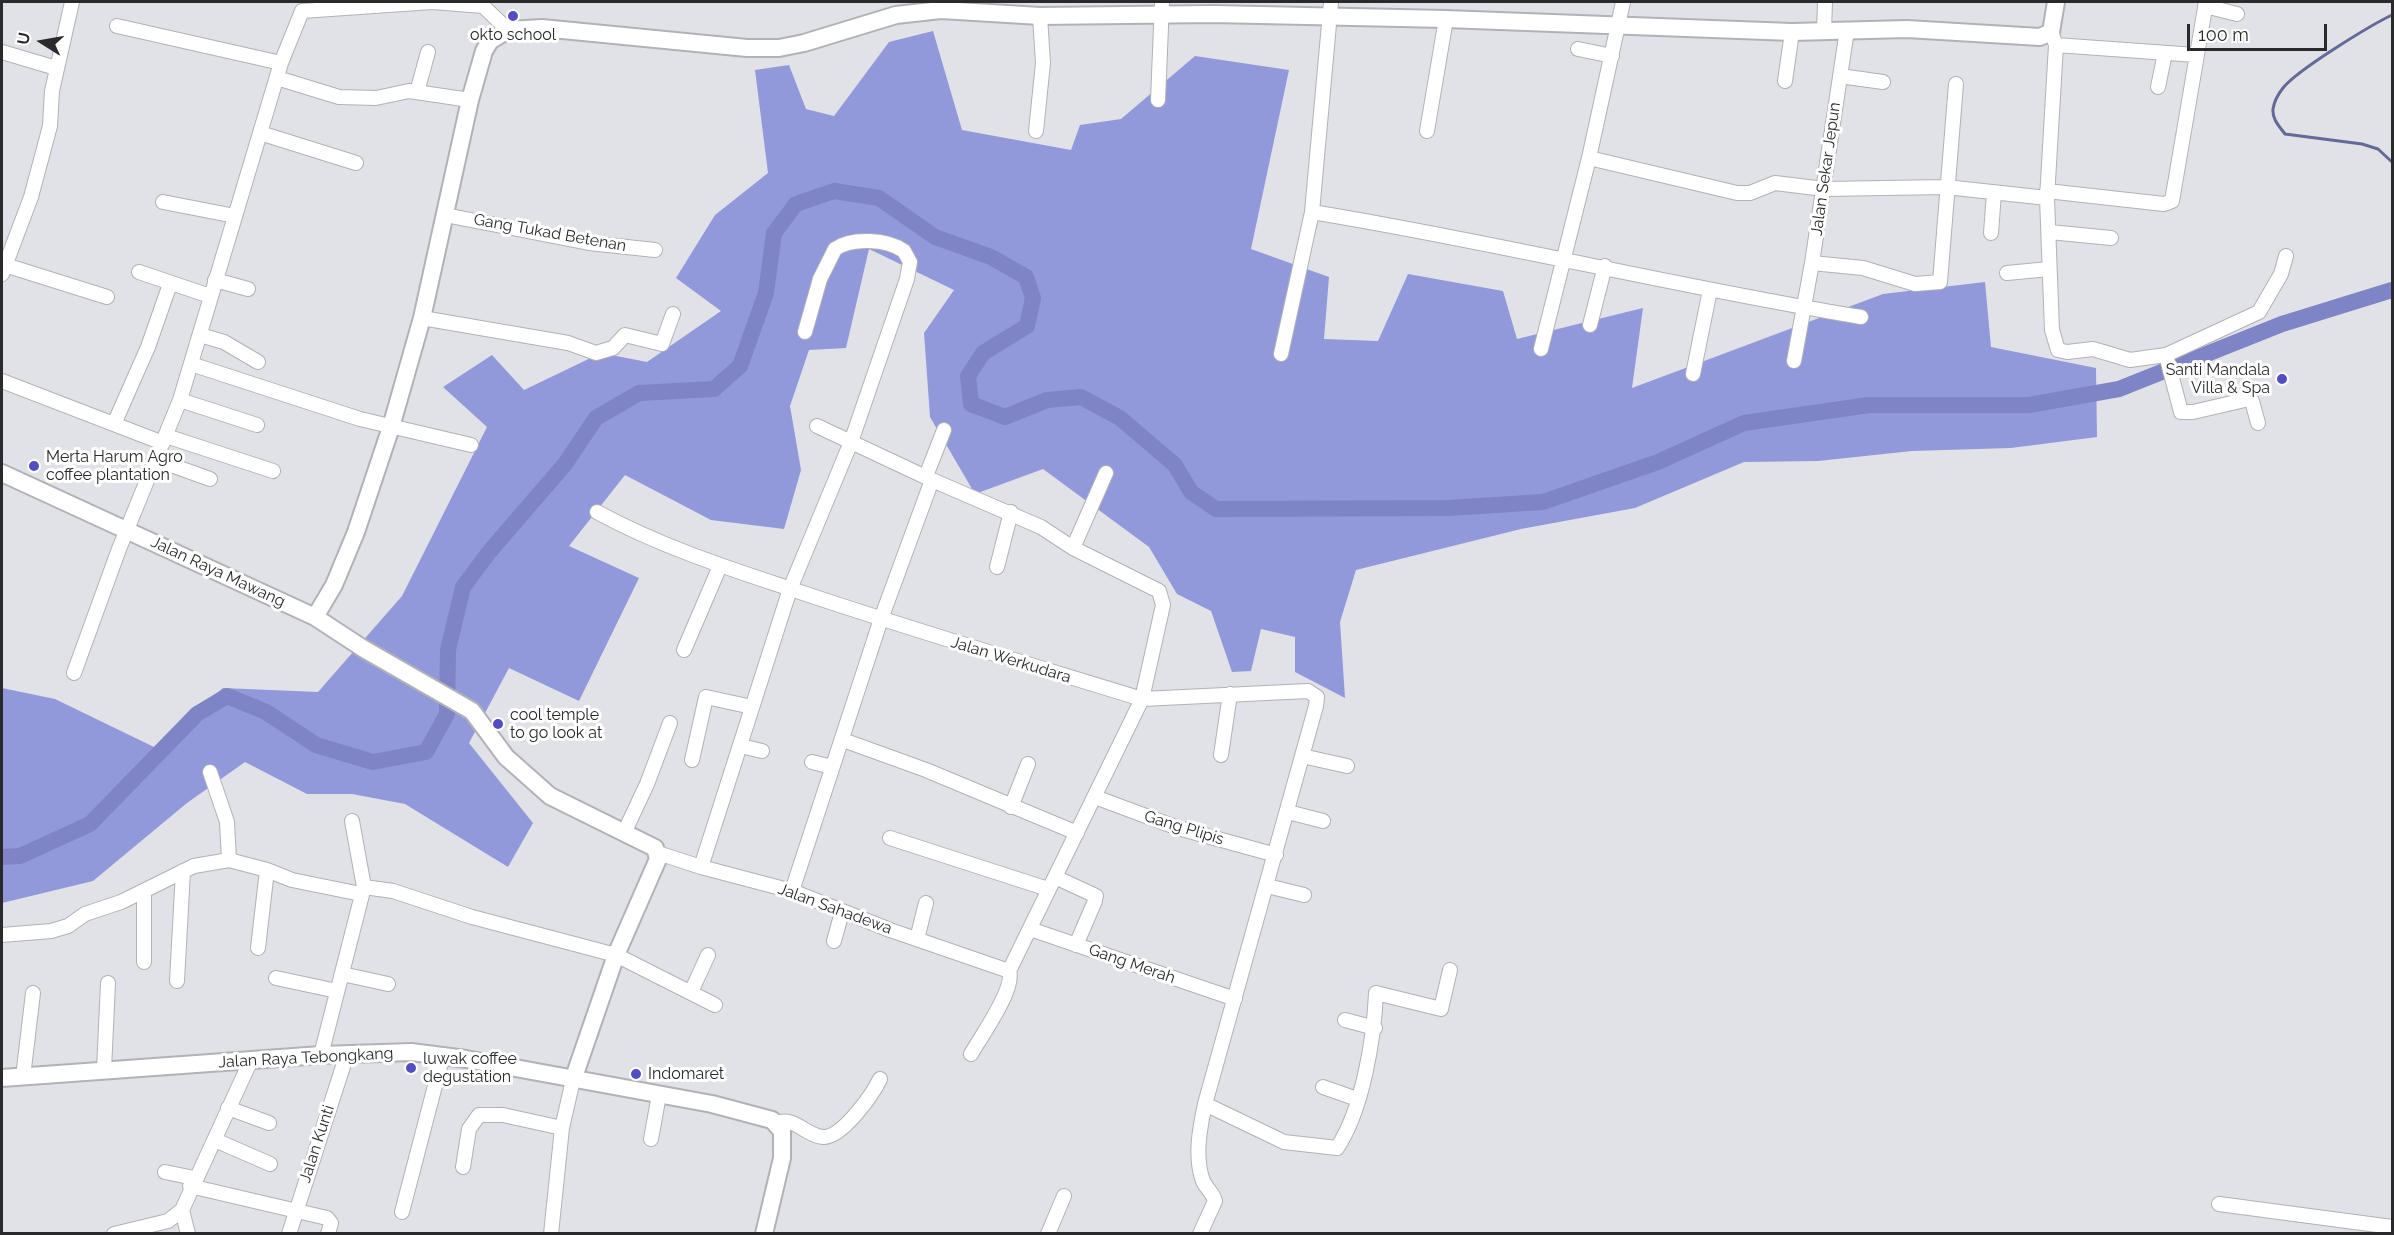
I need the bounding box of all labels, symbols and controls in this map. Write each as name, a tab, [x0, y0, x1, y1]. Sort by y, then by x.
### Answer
marker: okto school	[506, 9, 520, 23]
north arrow	[12, 12, 72, 72]
scale bar	[2190, 12, 2330, 50]
text: 100 m	[2198, 24, 2249, 45]
place label: okto school	[470, 25, 556, 45]
text: U	[13, 31, 34, 46]
street label: Jalan Sekar Jepun	[1807, 101, 1845, 237]
street label: Gang Tukad Betenan	[472, 210, 628, 256]
place label: Santi Mandala Villa & Spa	[2166, 360, 2270, 398]
marker: Santi Mandala Villa & Spa	[2275, 372, 2289, 386]
place label: Merta Harum Agro coffee plantation	[46, 447, 183, 485]
marker: Merta Harum Agro coffee plantation	[27, 459, 41, 473]
street label: Jalan Raya Mawang	[148, 532, 288, 612]
street label: Jalan Werkudara	[949, 633, 1073, 687]
place label: cool temple to go look at	[510, 705, 602, 743]
marker: cool temple to go look at	[491, 717, 505, 731]
street label: Gang Plipis	[1142, 807, 1226, 849]
street label: Jalan Sahadewa	[775, 879, 895, 939]
street label: Gang Merah	[1086, 940, 1178, 988]
street label: Jalan Raya Tebongkang	[218, 1044, 394, 1072]
place label: luwak coffee degustation	[423, 1049, 517, 1087]
marker: luwak coffee degustation	[404, 1061, 418, 1075]
place label: Indomaret	[648, 1064, 724, 1084]
marker: Indomaret	[629, 1067, 643, 1081]
street label: Jalan Kunti	[295, 1103, 339, 1185]

